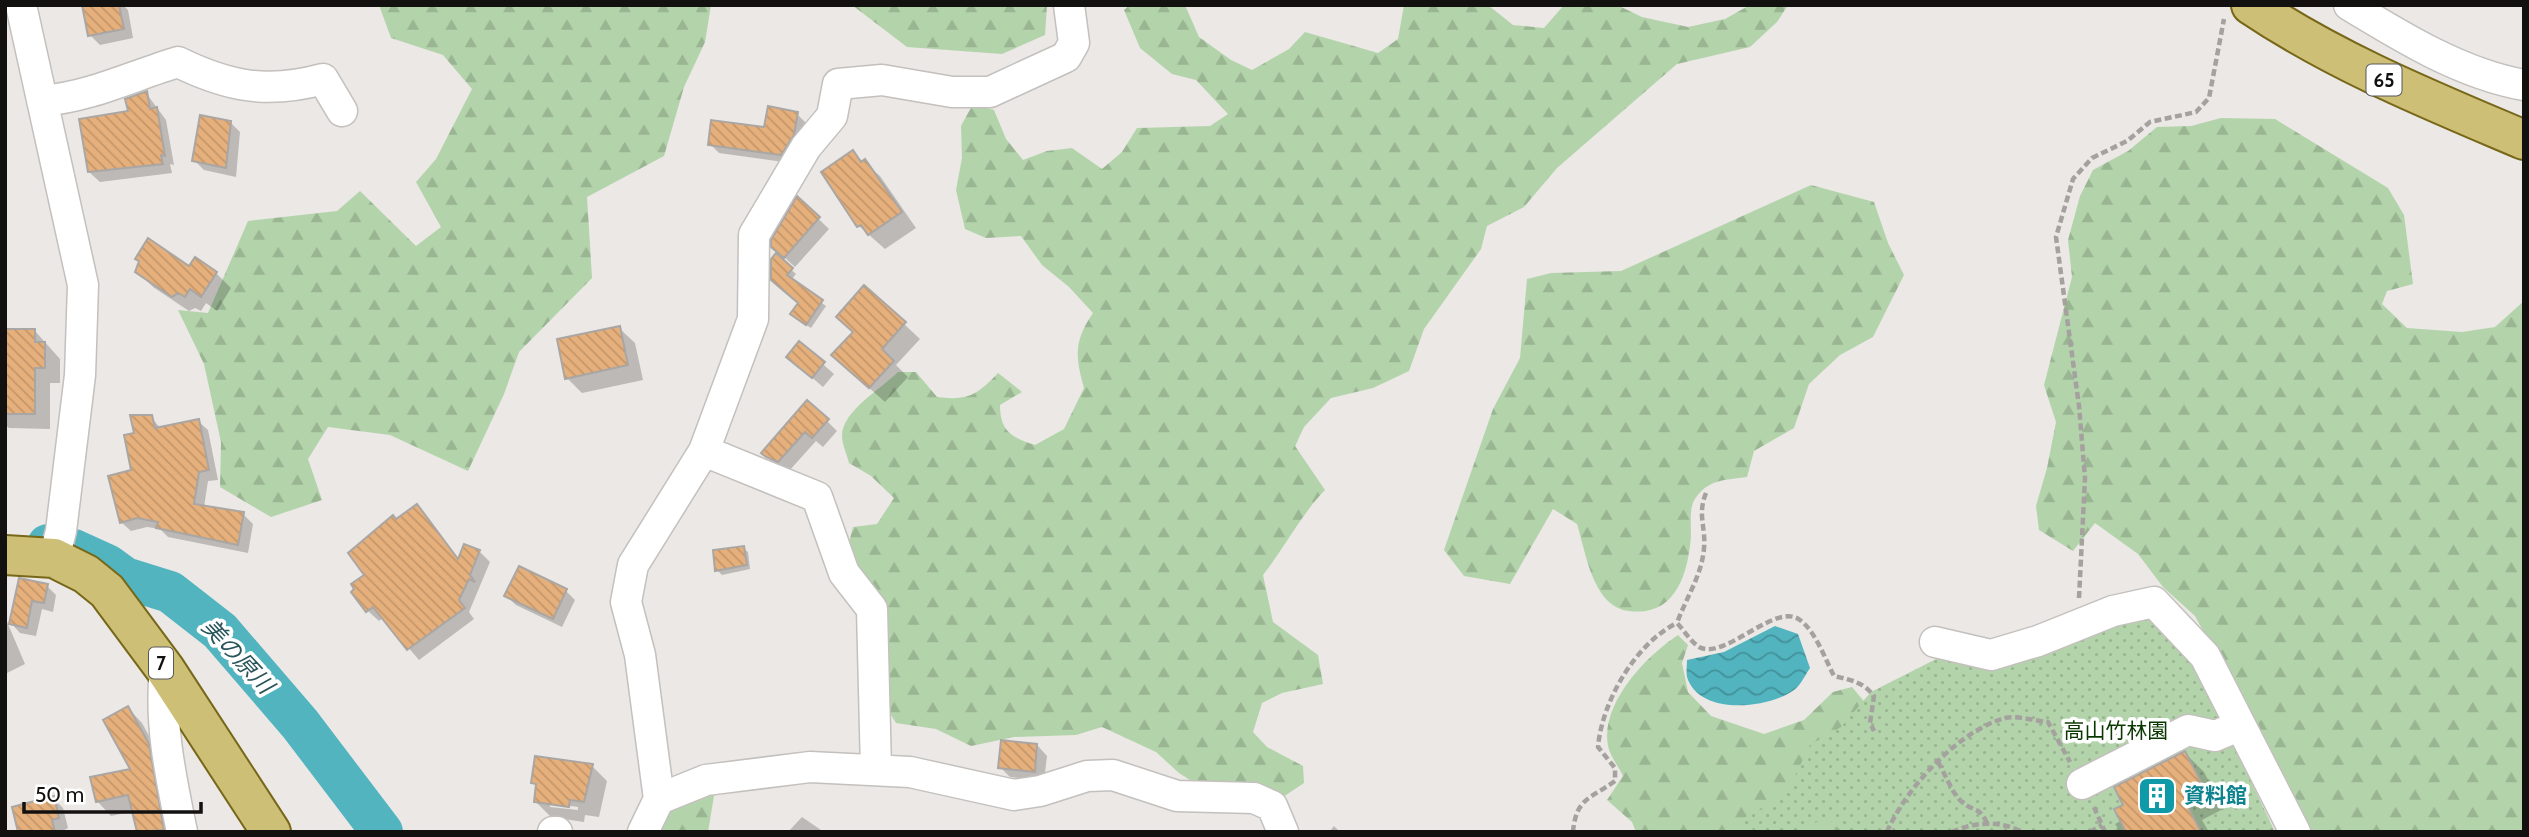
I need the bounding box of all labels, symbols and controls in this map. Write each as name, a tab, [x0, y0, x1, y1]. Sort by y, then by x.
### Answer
road number: 65	[2366, 64, 2402, 96]
water label: 美の原川	[196, 613, 282, 701]
road number: 7	[149, 648, 173, 678]
park label: 高山竹林園	[2064, 718, 2169, 743]
scale bar	[24, 770, 201, 814]
building icon: 資料館	[2136, 775, 2178, 817]
text: 50 m	[35, 782, 84, 807]
place label: 資料館	[2184, 783, 2247, 808]

